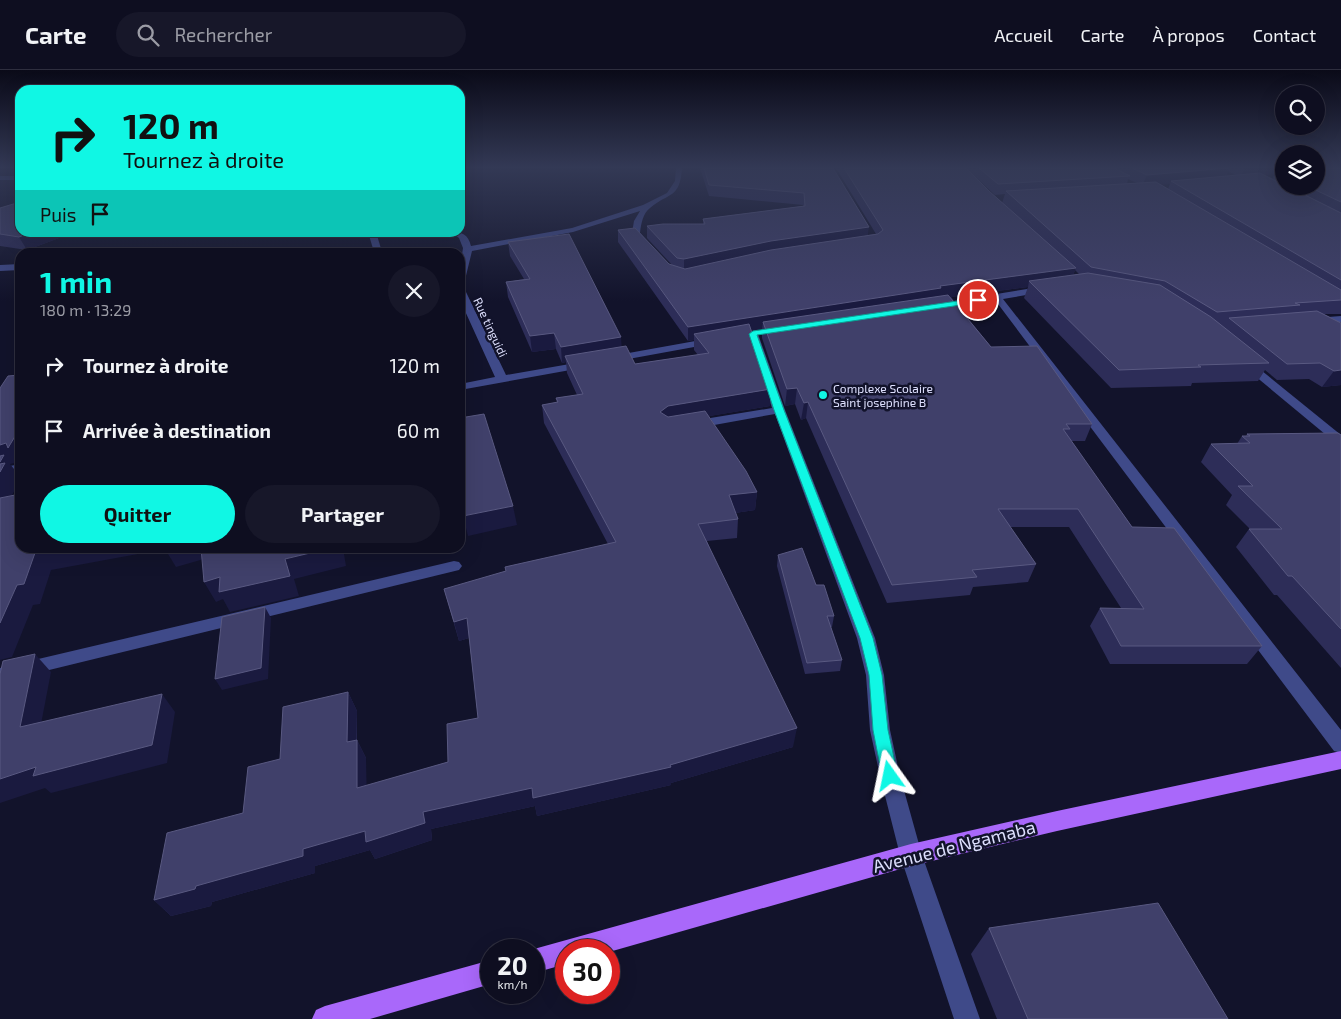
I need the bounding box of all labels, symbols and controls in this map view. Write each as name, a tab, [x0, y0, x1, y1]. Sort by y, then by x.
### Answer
search box	[116, 12, 466, 57]
text: Carte	[25, 20, 86, 49]
icon: search	[134, 21, 162, 49]
text: Rechercher	[174, 23, 272, 46]
text: Accueil	[994, 24, 1053, 46]
text: Carte	[1081, 24, 1124, 46]
text: À propos	[1152, 24, 1225, 46]
text: Contact	[1253, 24, 1316, 46]
map controls	[1275, 85, 1325, 195]
button: search	[1275, 85, 1325, 135]
text: 120 m	[123, 104, 219, 146]
icon: right	[40, 105, 105, 170]
button: layers	[1275, 145, 1325, 195]
text: Tournez à droite	[123, 146, 284, 172]
icon: arrive	[86, 200, 114, 228]
text: Puis	[40, 203, 76, 226]
text: 1 min	[40, 263, 112, 299]
button: close	[388, 265, 440, 317]
pin	[957, 279, 999, 321]
icon: arrive	[964, 286, 992, 314]
street label: Rue tinguidi	[471, 295, 511, 359]
text: 180 m · 13:29	[40, 300, 131, 319]
icon: right	[40, 352, 68, 380]
text: Tournez à droite	[83, 354, 229, 377]
text: 120 m	[389, 354, 440, 377]
place label: Complexe Scolaire Saint josephine B	[833, 381, 933, 410]
marker: Complexe Scolaire Saint josephine B	[817, 389, 829, 401]
icon: arrive	[40, 417, 68, 445]
text: Arrivée à destination	[83, 419, 271, 442]
text: 60 m	[397, 419, 440, 442]
button: Quitter	[40, 485, 235, 543]
button: Partager	[245, 485, 440, 543]
position arrow	[863, 749, 915, 801]
street label: Avenue de Ngamaba	[870, 815, 1038, 877]
speed limit sign: 30	[555, 939, 620, 1004]
text: 20	[497, 950, 528, 980]
text: km/h	[498, 977, 527, 991]

